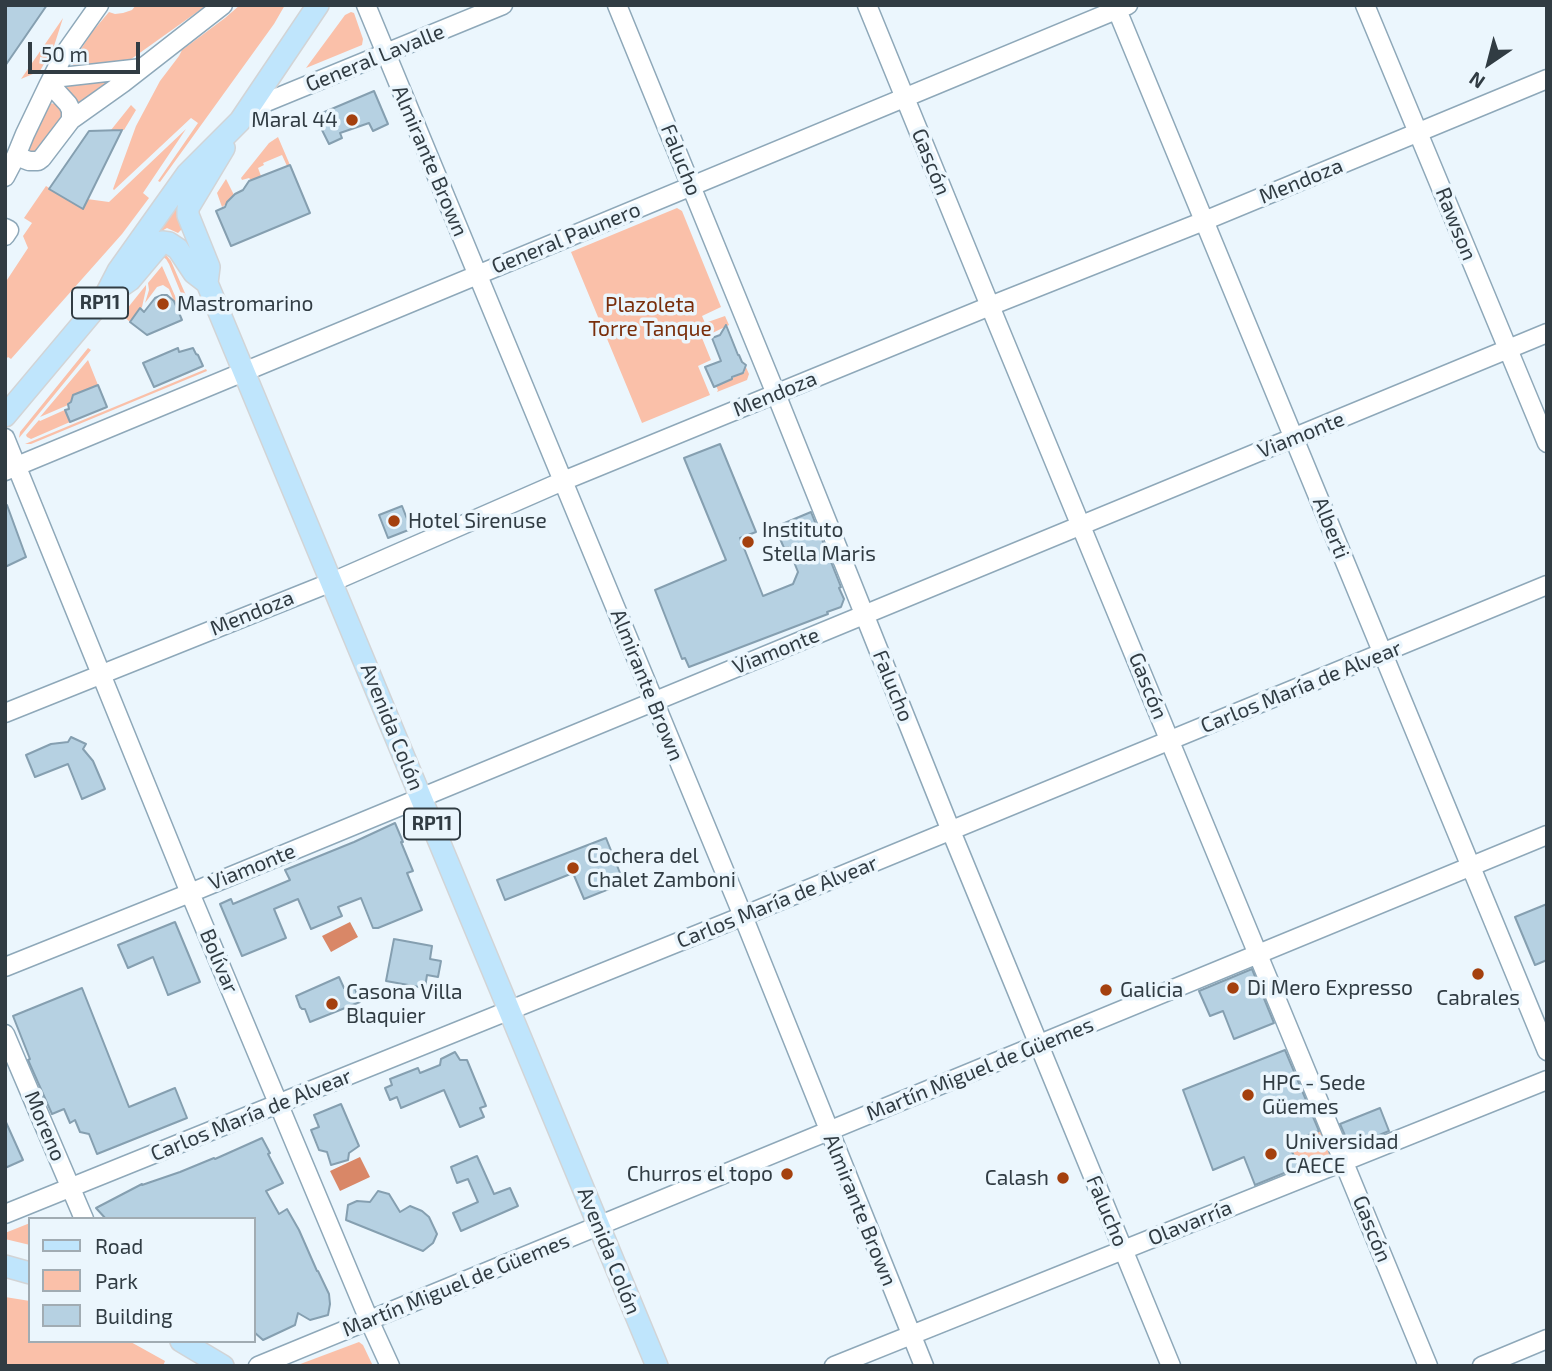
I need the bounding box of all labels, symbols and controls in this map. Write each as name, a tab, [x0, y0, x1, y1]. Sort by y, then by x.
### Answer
street label: General Lavalle	[302, 19, 448, 97]
scale bar	[32, 28, 144, 72]
north arrow	[1454, 28, 1524, 98]
text: 50 m	[41, 41, 88, 66]
text: N	[1464, 67, 1489, 94]
street label: Almirante Brown	[387, 82, 473, 240]
place label: Maral 44	[251, 107, 338, 133]
marker: Maral 44	[344, 112, 360, 128]
street label: Falucho	[655, 121, 707, 199]
street label: Gascón	[906, 125, 956, 199]
street label: Mendoza	[1255, 153, 1347, 209]
street label: Rawson	[1430, 184, 1482, 264]
street label: General Paunero	[488, 197, 644, 279]
road number: RP11	[72, 288, 128, 318]
place label: Mastromarino	[177, 291, 313, 317]
park label: Plazoleta Torre Tanque	[588, 292, 712, 342]
marker: Mastromarino	[155, 296, 171, 312]
street label: Mendoza	[729, 366, 821, 422]
street label: Viamonte	[1254, 406, 1348, 464]
street label: Alberti	[1307, 494, 1355, 562]
place label: Hotel Sirenuse	[408, 508, 547, 534]
marker: Hotel Sirenuse	[386, 513, 402, 529]
place label: Instituto Stella Maris	[762, 517, 876, 567]
marker: Instituto Stella Maris	[740, 534, 756, 550]
street label: Mendoza	[206, 585, 298, 641]
street label: Almirante Brown	[605, 605, 689, 765]
street label: Viamonte	[729, 622, 823, 680]
street label: Carlos María de Alvear	[1197, 635, 1405, 739]
street label: Falucho	[867, 647, 919, 725]
street label: Gascón	[1123, 649, 1173, 723]
street label: Avenida Colón	[355, 660, 429, 794]
road number: RP11	[404, 808, 460, 839]
street label: Viamonte	[205, 838, 299, 896]
place label: Cochera del Chalet Zamboni	[587, 843, 736, 893]
street label: Carlos María de Alvear	[673, 850, 881, 954]
marker: Cochera del Chalet Zamboni	[565, 860, 581, 876]
street label: Bolívar	[194, 925, 244, 997]
marker: Cabrales	[1470, 966, 1486, 982]
place label: Di Mero Expresso	[1247, 975, 1413, 1001]
place label: Galicia	[1120, 977, 1183, 1003]
place label: Casona Villa Blaquier	[346, 979, 463, 1029]
marker: Di Mero Expresso	[1225, 980, 1241, 996]
marker: Galicia	[1098, 982, 1114, 998]
place label: Cabrales	[1436, 985, 1520, 1011]
marker: Casona Villa Blaquier	[324, 996, 340, 1012]
street label: Martín Miguel de Güemes	[863, 1012, 1097, 1126]
street label: Carlos María de Alvear	[147, 1063, 355, 1167]
place label: HPC - Sede Güemes	[1262, 1070, 1366, 1120]
street label: Moreno	[19, 1087, 71, 1165]
marker: HPC - Sede Güemes	[1240, 1087, 1256, 1103]
place label: Universidad CAECE	[1285, 1129, 1399, 1179]
street label: Almirante Brown	[818, 1130, 902, 1290]
marker: Universidad CAECE	[1263, 1146, 1279, 1162]
place label: Churros el topo	[627, 1161, 773, 1187]
place label: Calash	[985, 1165, 1049, 1191]
marker: Churros el topo	[779, 1166, 795, 1182]
marker: Calash	[1055, 1170, 1071, 1186]
street label: Falucho	[1081, 1172, 1133, 1250]
street label: Avenida Colón	[572, 1184, 646, 1318]
street label: Gascón	[1347, 1192, 1397, 1266]
street label: Olavarría	[1145, 1195, 1235, 1251]
legend	[28, 1217, 256, 1343]
street label: Martín Miguel de Güemes	[339, 1228, 573, 1342]
text: Road	[95, 1233, 143, 1258]
text: Park	[95, 1268, 138, 1293]
text: Building	[95, 1303, 173, 1328]

